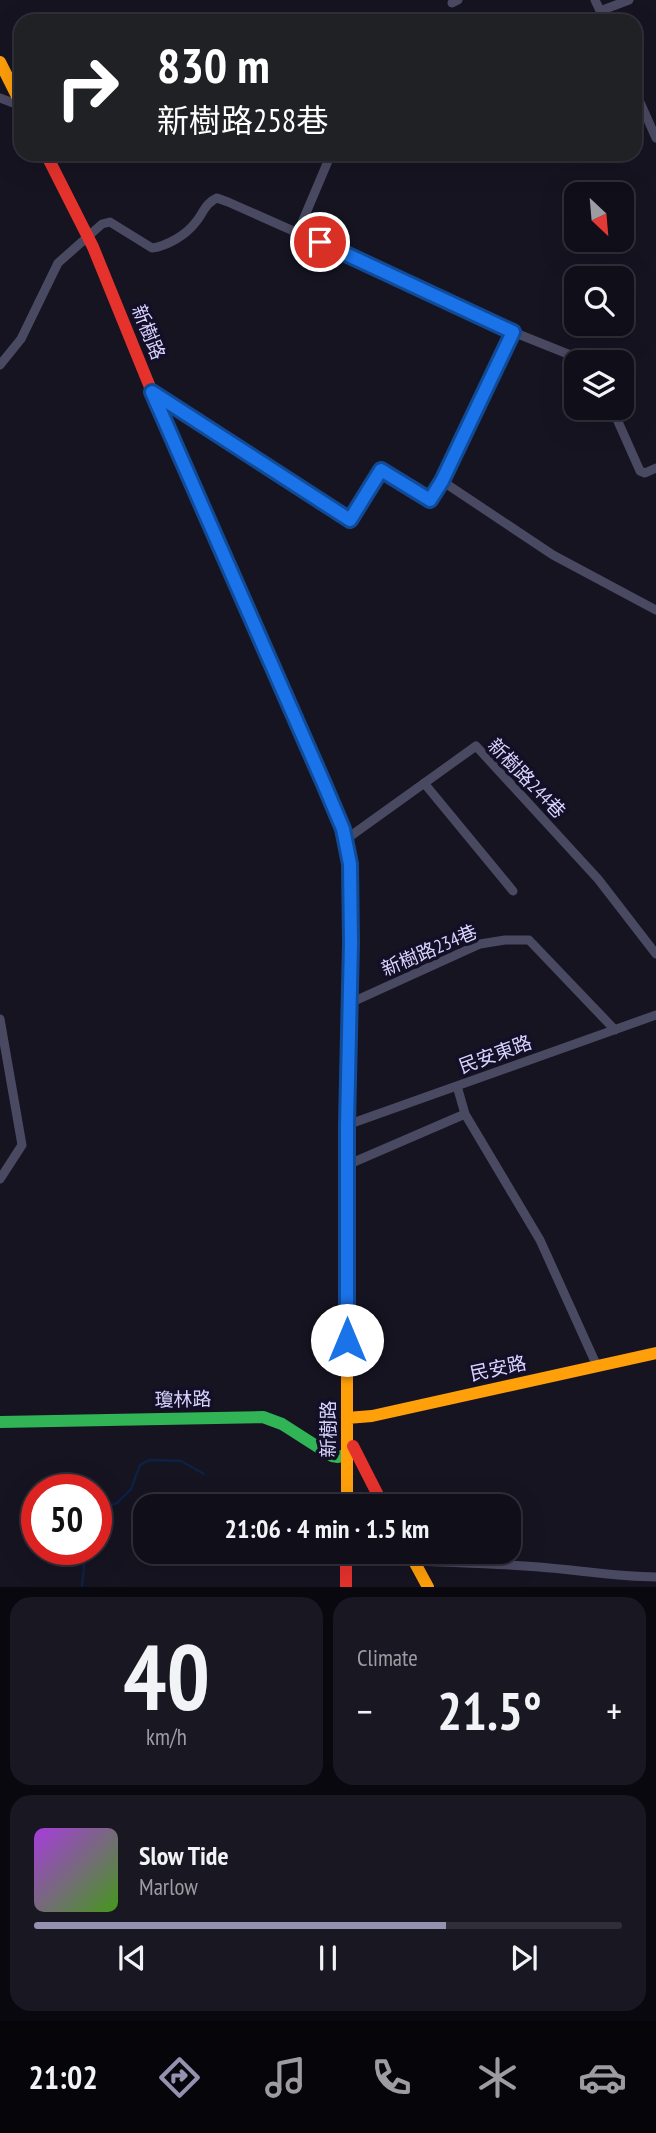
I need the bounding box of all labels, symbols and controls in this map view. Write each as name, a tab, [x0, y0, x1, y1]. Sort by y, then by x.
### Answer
text: 830 m	[157, 33, 270, 97]
icon: right	[42, 42, 133, 133]
text: 新樹路258巷	[157, 99, 328, 141]
north arrow	[564, 182, 634, 252]
map controls	[564, 182, 634, 420]
pin	[290, 212, 350, 272]
icon: arrive	[301, 223, 339, 261]
button: search	[564, 266, 634, 336]
street label: 新樹路	[127, 301, 171, 363]
button: layers	[564, 350, 634, 420]
street label: 新樹路244巷	[483, 733, 571, 823]
street label: 新樹路234巷	[378, 919, 480, 981]
street label: 民安東路	[455, 1030, 535, 1078]
position arrow	[310, 1303, 384, 1377]
street label: 民安路	[468, 1350, 528, 1386]
street label: 瓊林路	[154, 1387, 212, 1411]
street label: 新樹路	[316, 1400, 340, 1458]
speed limit sign: 50	[21, 1474, 112, 1565]
text: 21:06 · 4 min · 1.5 km	[225, 1512, 429, 1545]
text: 40	[123, 1617, 210, 1735]
text: Climate	[357, 1643, 418, 1672]
text: 21.5°	[437, 1677, 542, 1744]
text: −	[357, 1686, 373, 1735]
text: +	[606, 1686, 622, 1735]
text: km/h	[146, 1722, 187, 1751]
text: Slow Tide	[139, 1839, 229, 1872]
text: Marlow	[139, 1872, 198, 1901]
icon: previous	[113, 1939, 151, 1977]
icon: pause	[309, 1939, 347, 1977]
icon: next	[505, 1939, 543, 1977]
icon: directions	[155, 2053, 204, 2102]
icon: music	[261, 2053, 310, 2102]
icon: phone	[367, 2053, 416, 2102]
icon: climate	[473, 2053, 522, 2102]
icon: car	[578, 2053, 627, 2102]
text: 21:02	[28, 2056, 98, 2098]

